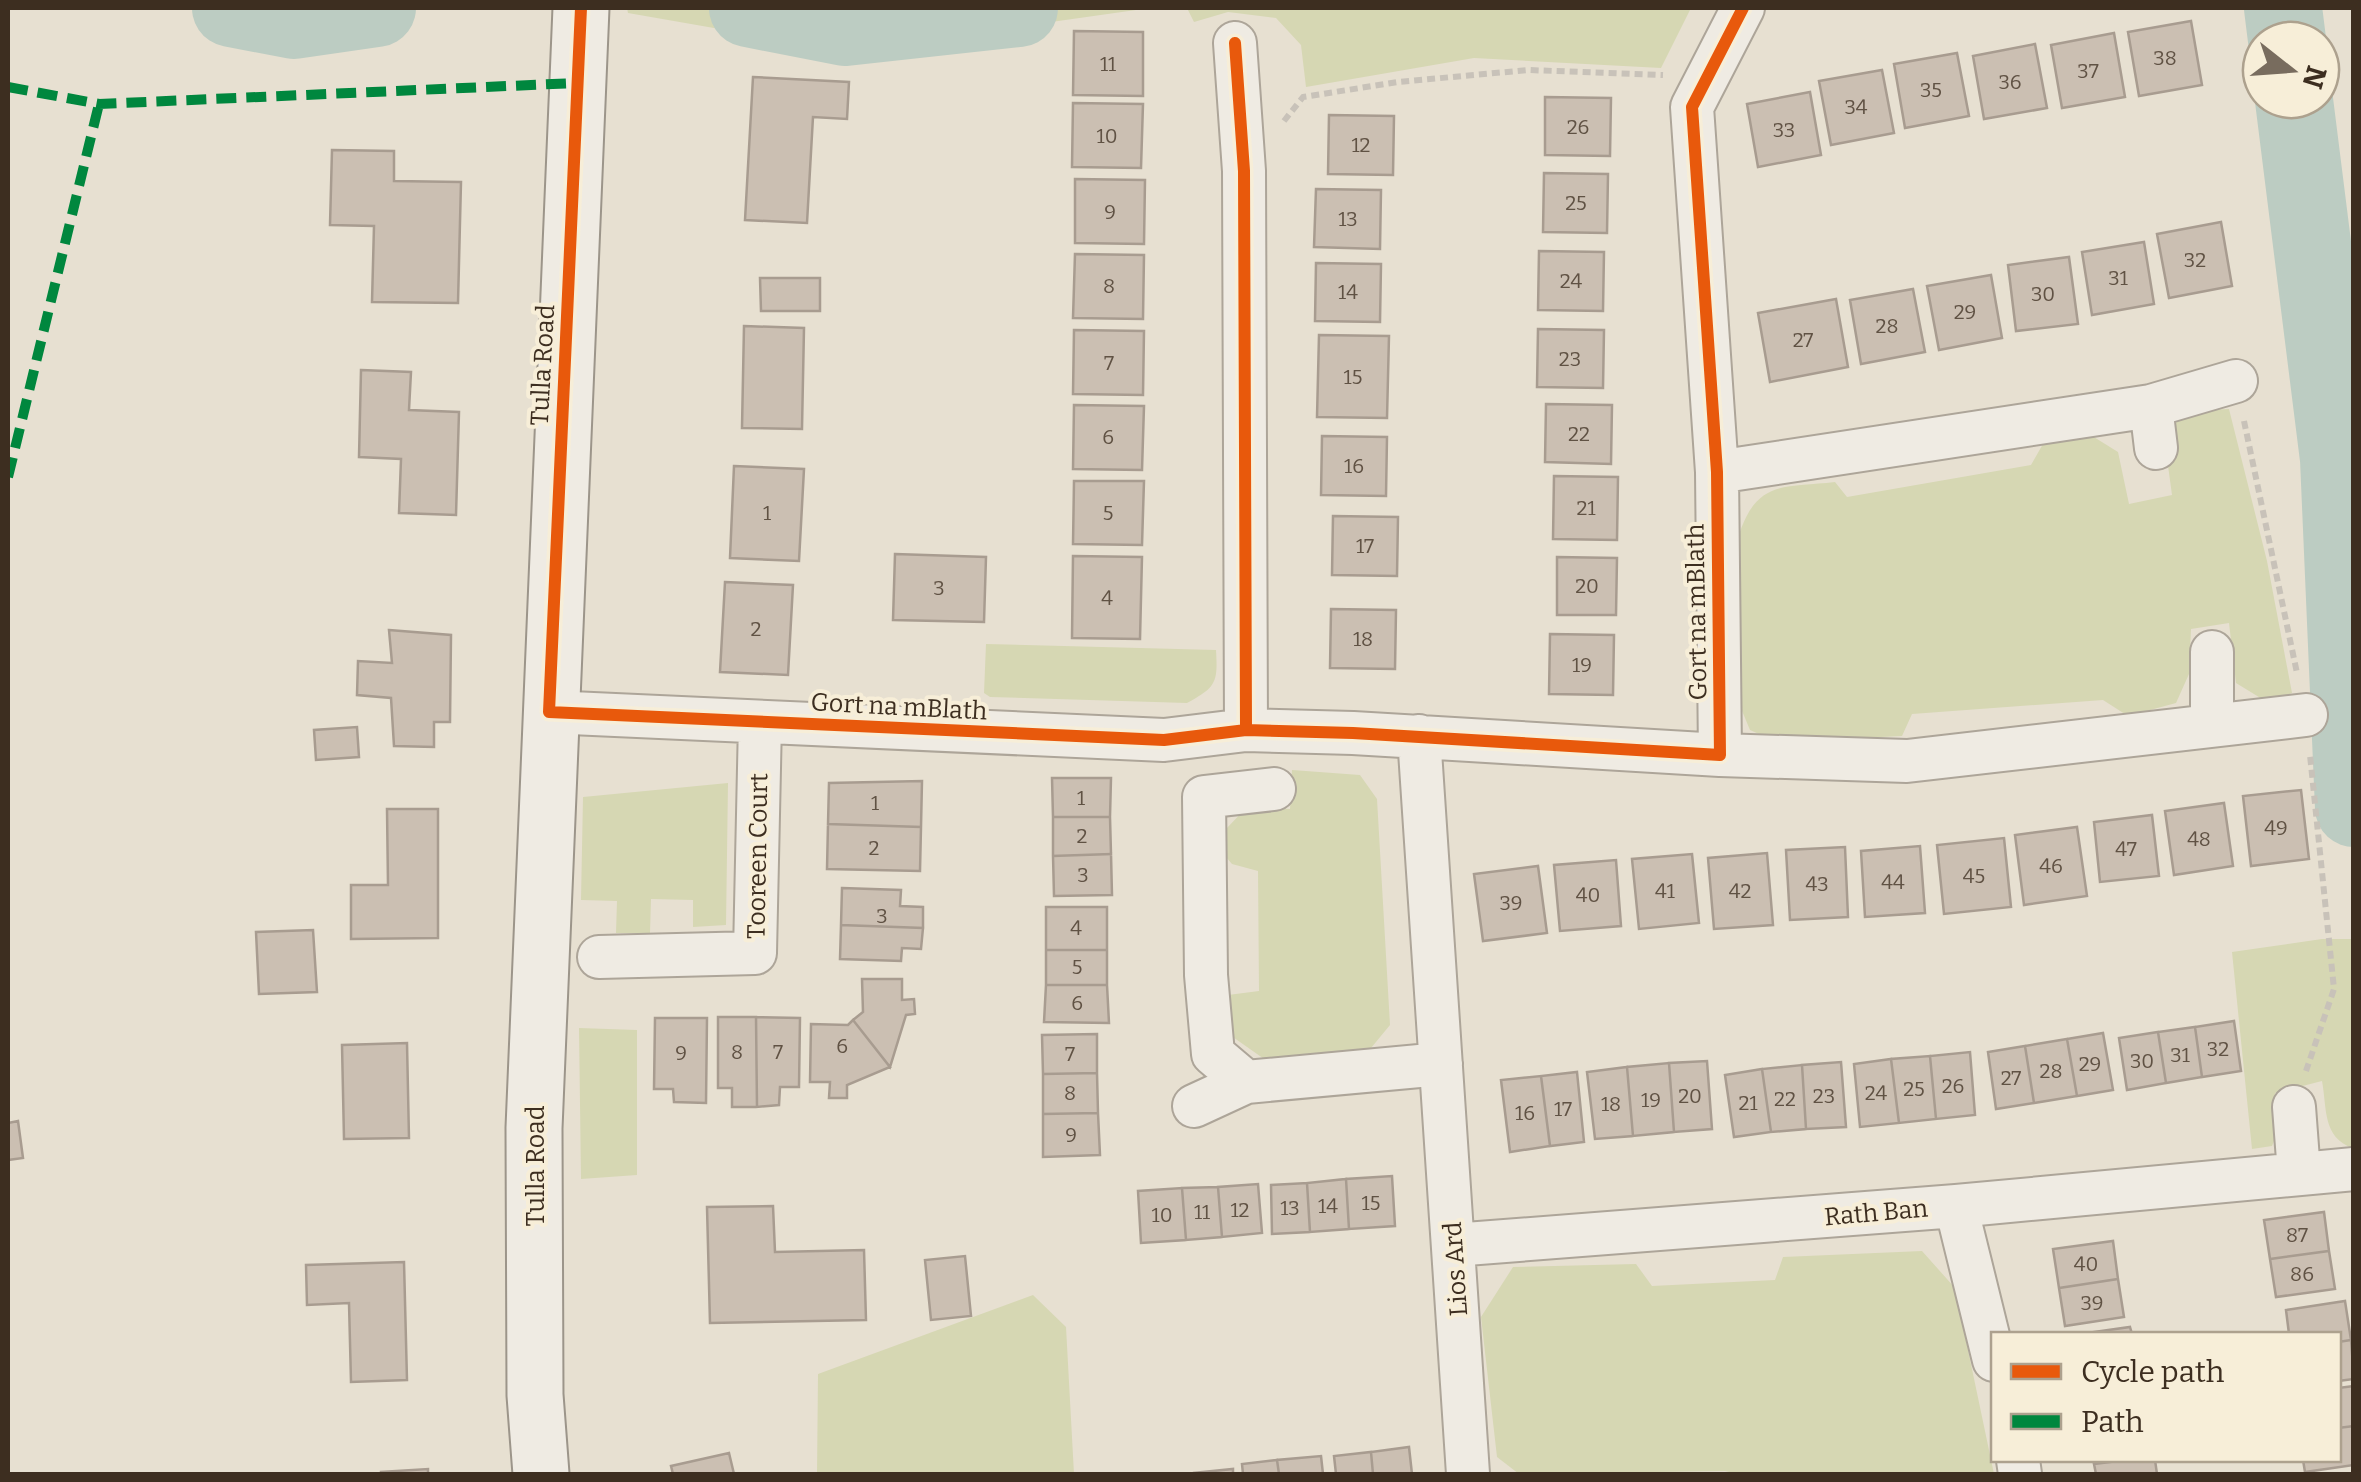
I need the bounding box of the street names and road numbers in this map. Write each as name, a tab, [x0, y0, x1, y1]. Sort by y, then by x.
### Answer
street label: Tulla Road	[525, 304, 561, 426]
street label: Gort na mBlath	[1680, 523, 1714, 701]
street label: Gort na mBlath	[810, 687, 988, 727]
street label: Tooreen Court	[742, 773, 774, 939]
street label: Tulla Road	[521, 1105, 551, 1227]
street label: Rath Ban	[1823, 1194, 1929, 1232]
street label: Lios Ard	[1438, 1220, 1474, 1317]

